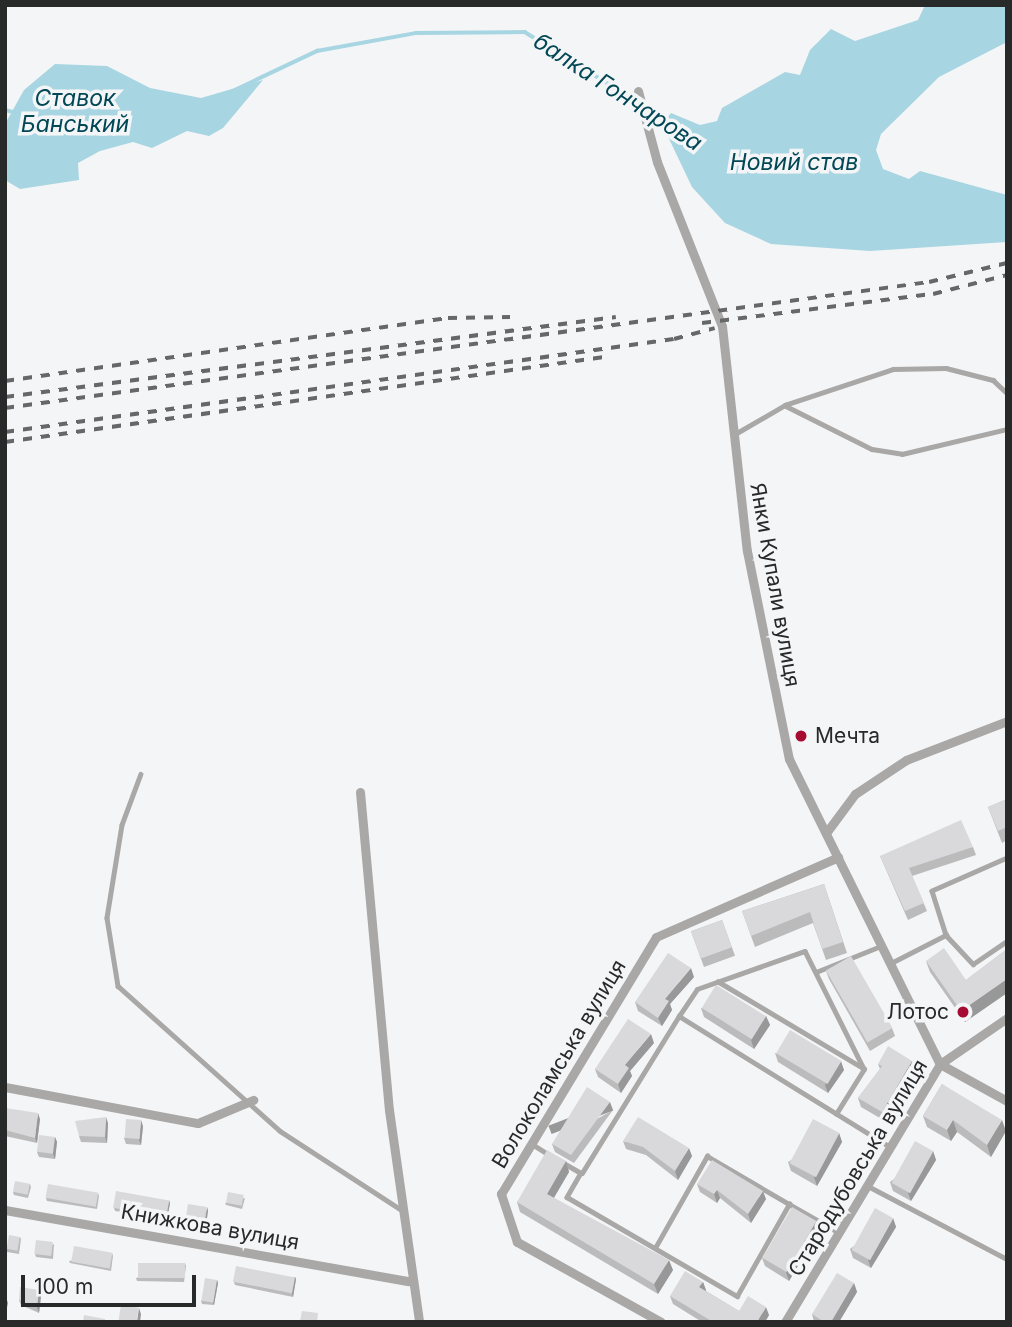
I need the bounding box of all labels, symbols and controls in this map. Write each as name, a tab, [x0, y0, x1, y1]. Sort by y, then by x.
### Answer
water label: балка Гончарова	[529, 27, 707, 157]
water label: Ставок Банський	[21, 84, 129, 138]
water label: Новий став	[730, 148, 858, 176]
street label: Янки Купали вулиця	[745, 481, 805, 689]
place label: Мечта	[815, 723, 880, 749]
marker: Мечта	[793, 728, 809, 744]
street label: Волоколамська вулиця	[487, 955, 631, 1173]
place label: Лотос	[887, 999, 949, 1025]
marker: Лотос	[955, 1004, 971, 1020]
street label: Стародубовська вулиця	[783, 1055, 933, 1281]
street label: Книжкова вулиця	[119, 1199, 301, 1255]
scale bar	[24, 1260, 200, 1304]
text: 100 m	[34, 1274, 93, 1299]

